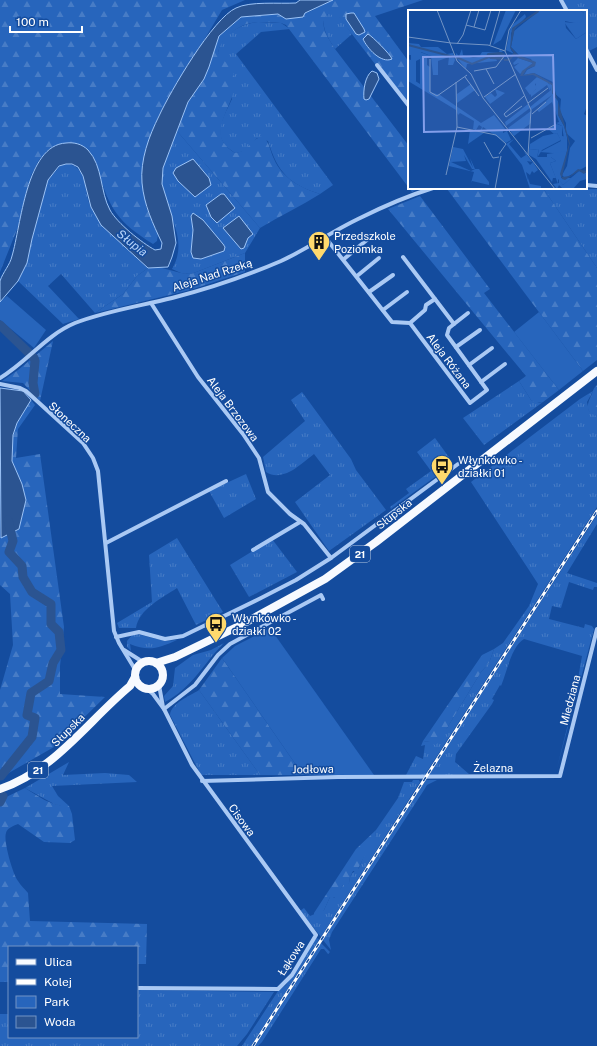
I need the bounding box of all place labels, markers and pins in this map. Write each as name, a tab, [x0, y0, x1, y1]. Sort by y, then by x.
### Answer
building icon: Przedszkole Poziomka	[306, 229, 332, 262]
place label: Przedszkole Poziomka	[334, 230, 396, 255]
bus stop icon: Włynkówko - działki 01	[429, 453, 455, 486]
place label: Włynkówko - działki 01	[458, 454, 523, 479]
bus stop icon: Włynkówko - działki 02	[203, 611, 229, 644]
place label: Włynkówko - działki 02	[232, 612, 297, 637]

